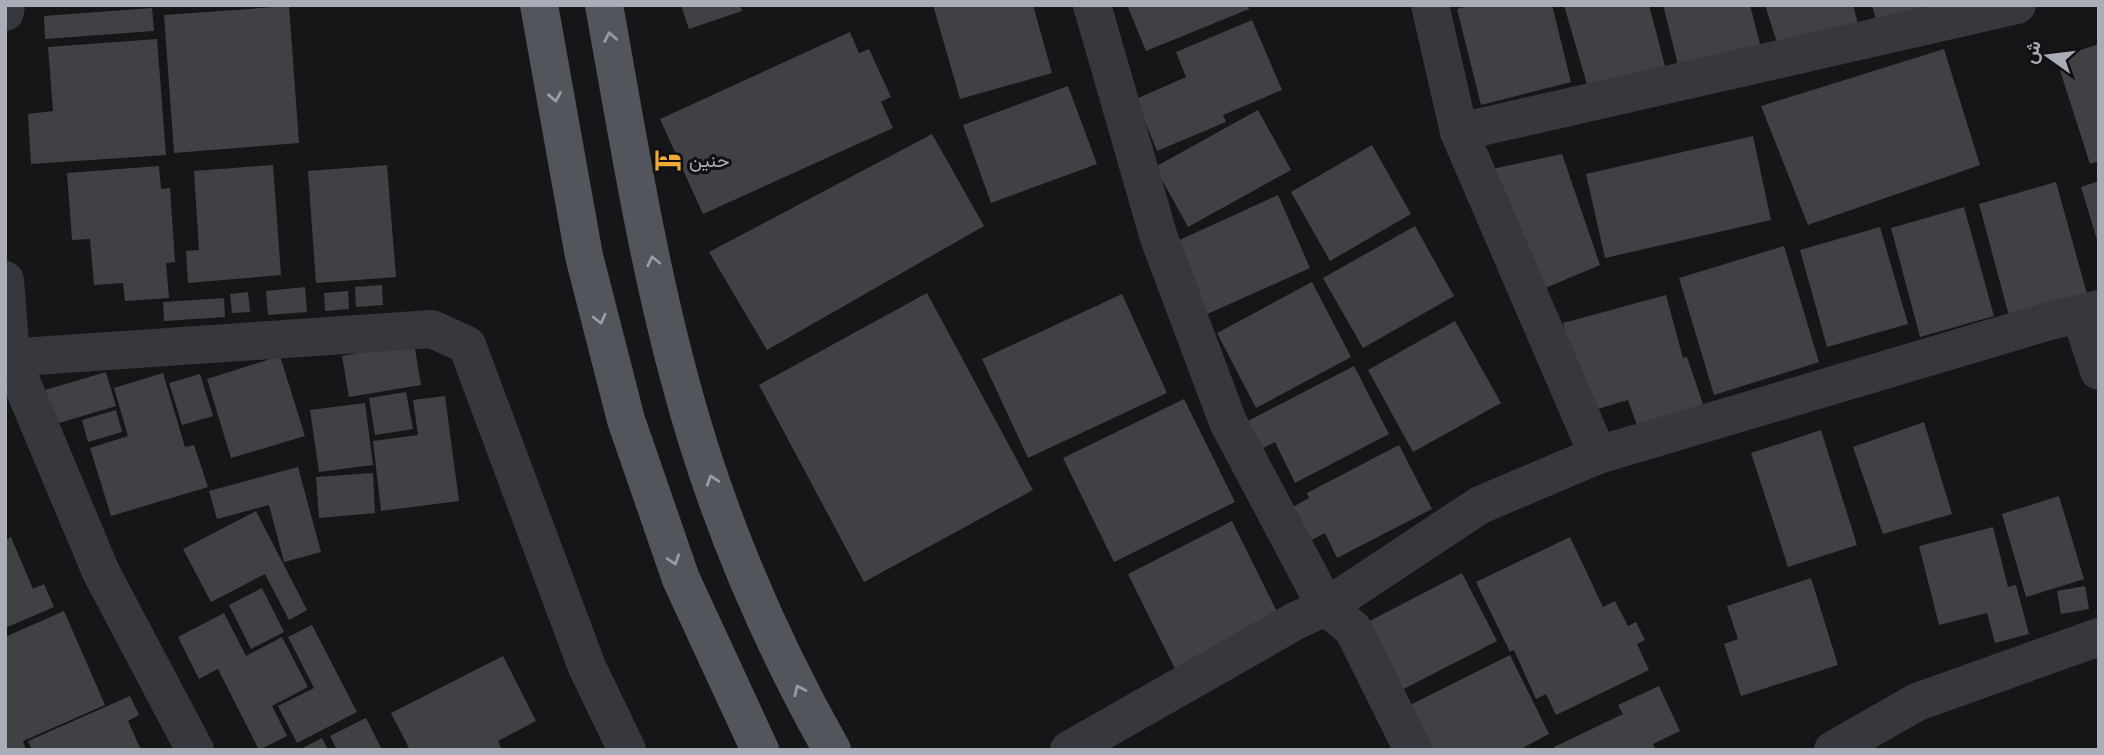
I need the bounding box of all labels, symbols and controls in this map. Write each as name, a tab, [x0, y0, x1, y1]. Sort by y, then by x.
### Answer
north arrow	[2013, 21, 2083, 91]
one-way arrow	[603, 31, 618, 43]
text: ش	[2016, 38, 2047, 66]
one-way arrow	[547, 91, 562, 102]
hotel icon: حنين	[653, 145, 683, 175]
place label: حنين	[689, 147, 729, 173]
one-way arrow	[647, 255, 661, 267]
one-way arrow	[592, 313, 606, 325]
one-way arrow	[706, 474, 720, 487]
one-way arrow	[666, 553, 680, 566]
one-way arrow	[794, 685, 808, 697]

